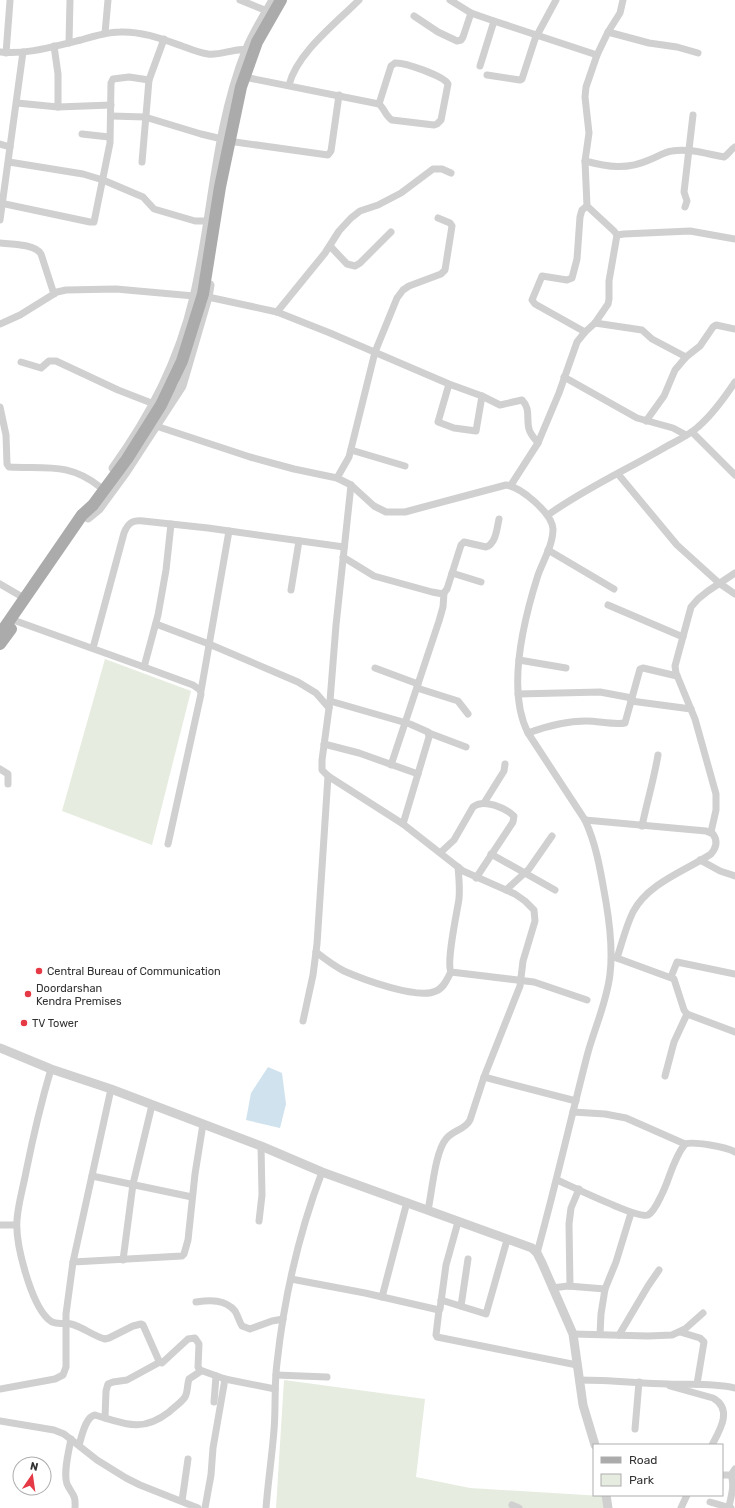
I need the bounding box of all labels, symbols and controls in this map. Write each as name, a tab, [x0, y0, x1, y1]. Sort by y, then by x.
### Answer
place label: Central Bureau of Communication	[47, 965, 221, 978]
marker: Central Bureau of Communication	[34, 966, 44, 976]
place label: Doordarshan Kendra Premises	[36, 982, 122, 1008]
marker: Doordarshan Kendra Premises	[23, 989, 33, 999]
place label: TV Tower	[32, 1017, 79, 1030]
marker: TV Tower	[19, 1018, 29, 1028]
legend	[593, 1444, 723, 1496]
text: Road	[629, 1453, 657, 1467]
north arrow	[12, 1456, 52, 1496]
text: N	[29, 1460, 40, 1474]
text: Park	[629, 1473, 655, 1487]

